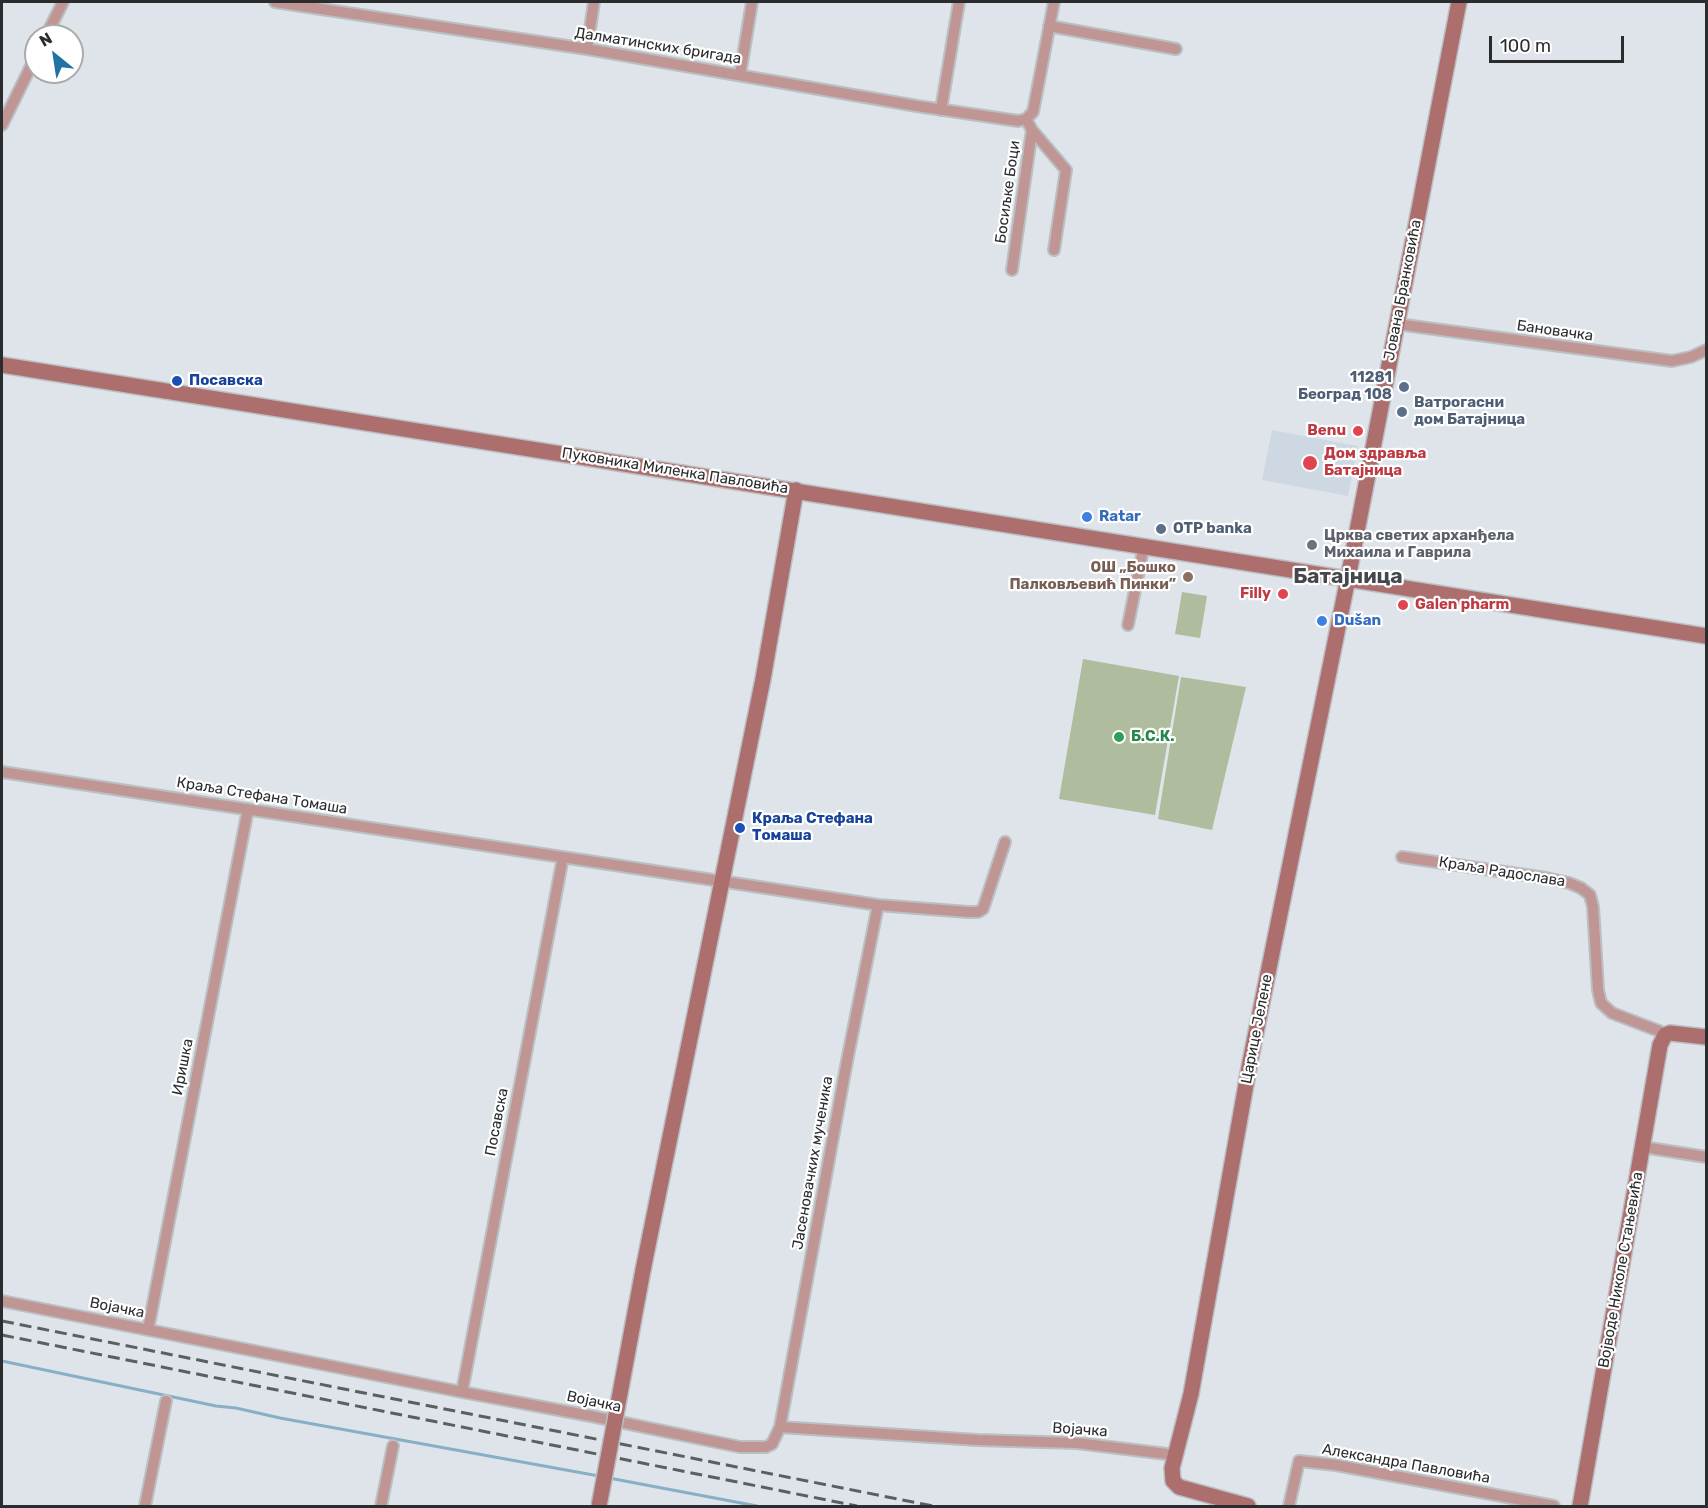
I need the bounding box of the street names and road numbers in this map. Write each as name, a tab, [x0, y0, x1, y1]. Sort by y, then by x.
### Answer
street label: Далматинских бригада	[574, 24, 742, 68]
street label: Босиљке Боци	[992, 139, 1024, 245]
street label: Јована Бранковића	[1381, 218, 1425, 362]
street label: Бановачка	[1516, 317, 1594, 345]
street label: Пуковника Миленка Павловића	[561, 444, 789, 498]
street label: Краља Стефана Томаша	[175, 774, 349, 818]
street label: Краља Радослава	[1437, 853, 1567, 891]
street label: Царице Јелене	[1238, 973, 1276, 1085]
street label: Иришка	[169, 1037, 197, 1097]
street label: Јасеновачких мученика	[789, 1075, 837, 1251]
street label: Посавска	[482, 1086, 512, 1158]
street label: Војводе Николе Стањевића	[1595, 1171, 1647, 1369]
street label: Војачка	[88, 1294, 146, 1322]
street label: Војачка	[565, 1387, 623, 1417]
street label: Војачка	[1052, 1419, 1108, 1441]
street label: Александра Павловића	[1321, 1440, 1491, 1488]

